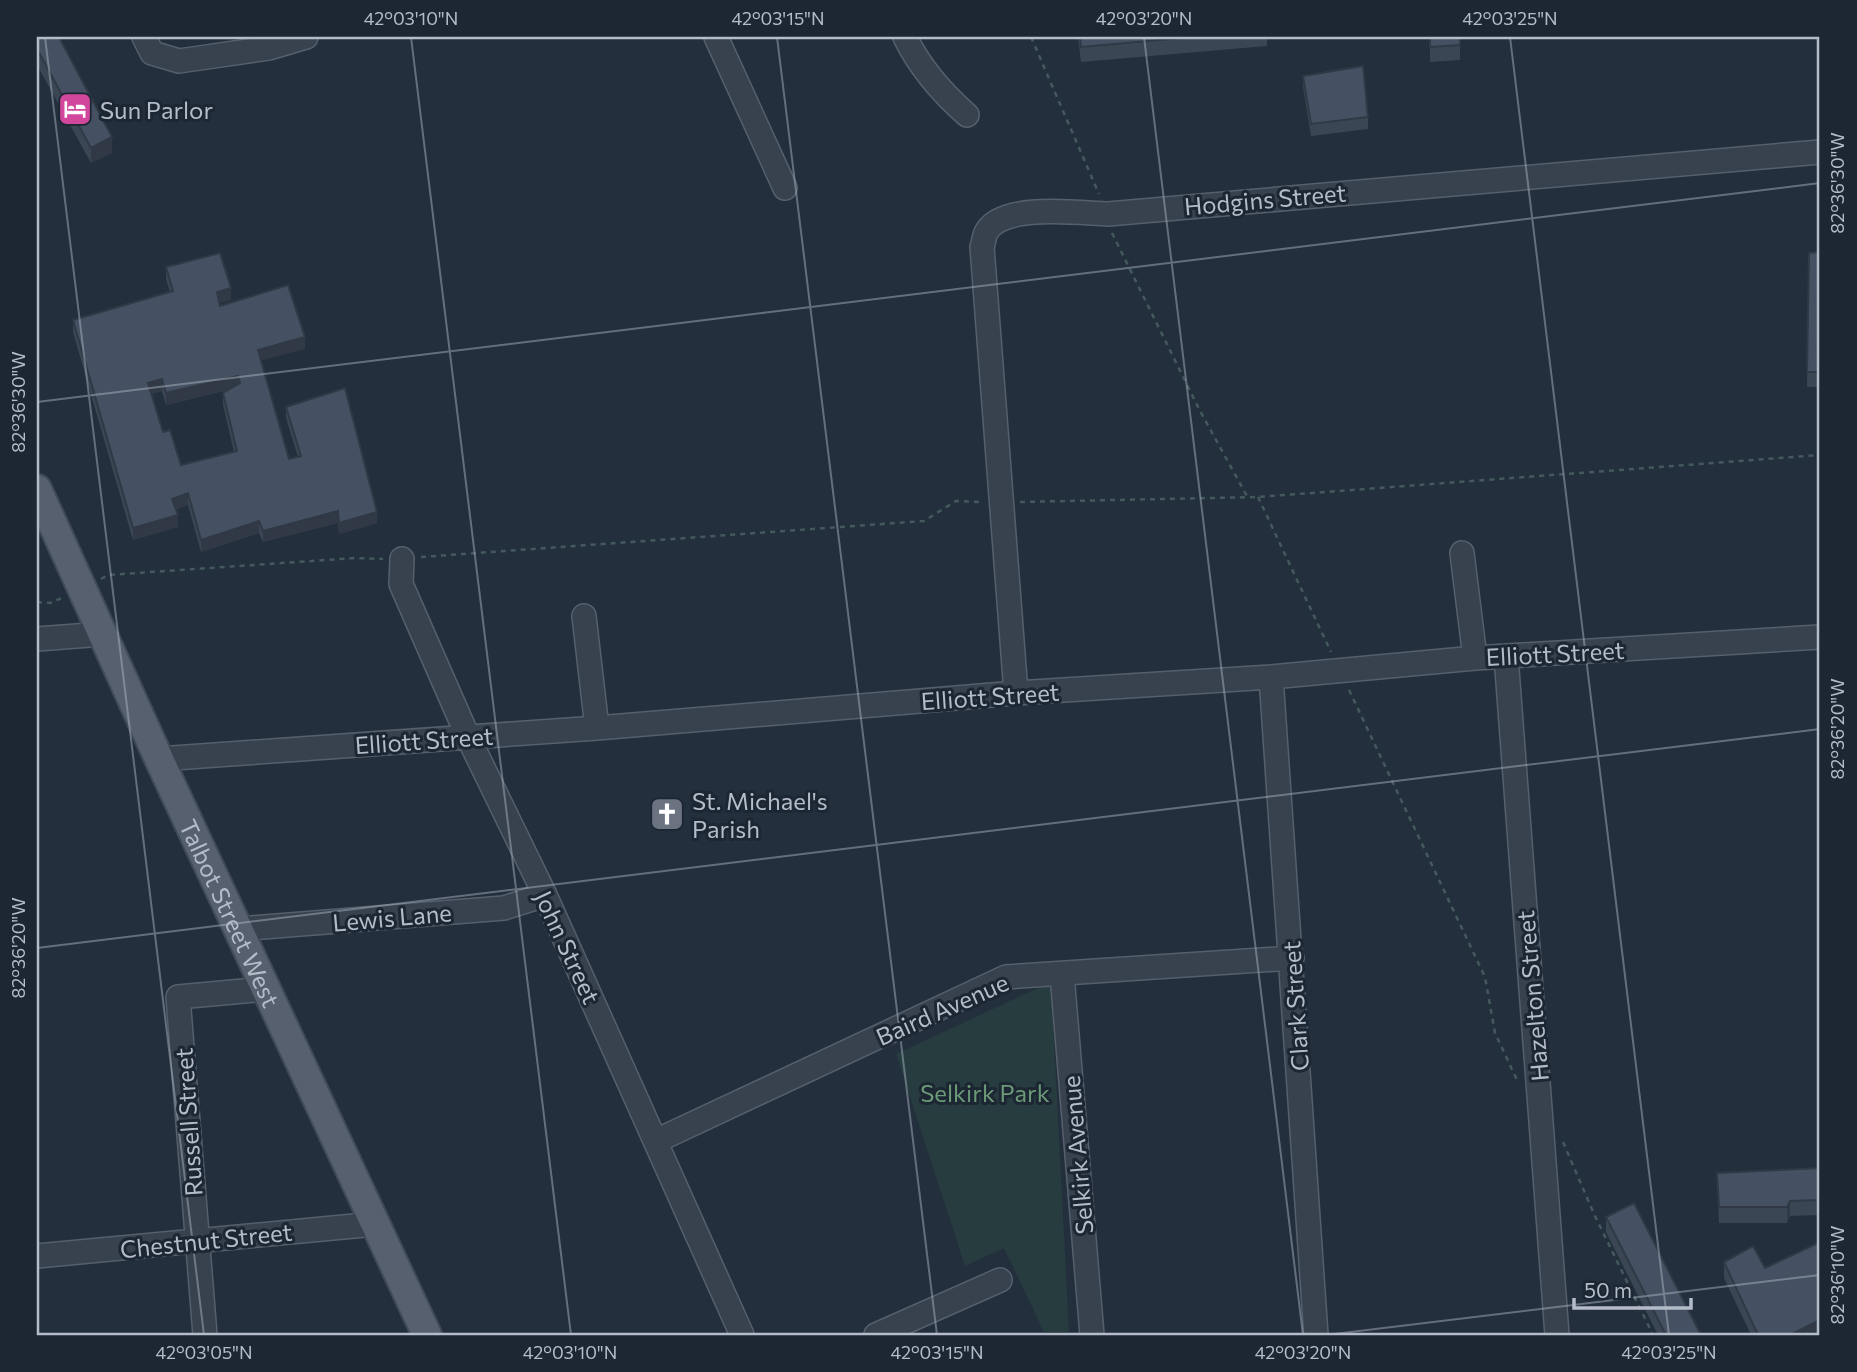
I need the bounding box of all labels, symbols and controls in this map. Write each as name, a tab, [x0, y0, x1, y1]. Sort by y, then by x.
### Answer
text: 42°03'10"N	[364, 7, 458, 29]
text: 42°03'15"N	[731, 7, 825, 29]
text: 42°03'20"N	[1096, 7, 1192, 29]
text: 42°03'25"N	[1462, 7, 1558, 29]
hotel icon: Sun Parlor	[56, 90, 94, 128]
place label: Sun Parlor	[100, 95, 213, 124]
text: 82°36'30"W	[1826, 132, 1848, 234]
street label: Hodgins Street	[1183, 177, 1347, 221]
text: 82°36'30"W	[7, 351, 29, 453]
street label: Elliott Street	[1485, 635, 1625, 671]
street label: Elliott Street	[920, 677, 1060, 715]
text: 82°36'20"W	[1826, 678, 1848, 780]
street label: Elliott Street	[354, 721, 494, 759]
place label: St. Michael's Parish	[692, 786, 828, 843]
church icon: St. Michael's Parish	[648, 795, 686, 833]
street label: Talbot Street West	[175, 814, 287, 1011]
street label: John Street	[529, 886, 607, 1008]
text: 82°36'20"W	[7, 897, 29, 999]
street label: Lewis Lane	[331, 897, 453, 937]
street label: Hazelton Street	[1510, 909, 1554, 1083]
street label: Clark Street	[1276, 940, 1314, 1072]
street label: Baird Avenue	[871, 967, 1013, 1051]
street label: Russell Street	[168, 1047, 208, 1197]
street label: Selkirk Avenue	[1056, 1074, 1098, 1236]
park label: Selkirk Park	[920, 1078, 1050, 1107]
street label: Chestnut Street	[118, 1217, 294, 1263]
text: 82°36'10"W	[1826, 1226, 1848, 1324]
scale bar	[1574, 1267, 1691, 1311]
text: 50 m	[1584, 1277, 1632, 1302]
text: 42°03'05"N	[155, 1341, 253, 1363]
text: 42°03'10"N	[523, 1341, 617, 1363]
text: 42°03'15"N	[890, 1341, 984, 1363]
text: 42°03'20"N	[1255, 1341, 1351, 1363]
text: 42°03'25"N	[1621, 1341, 1717, 1363]

